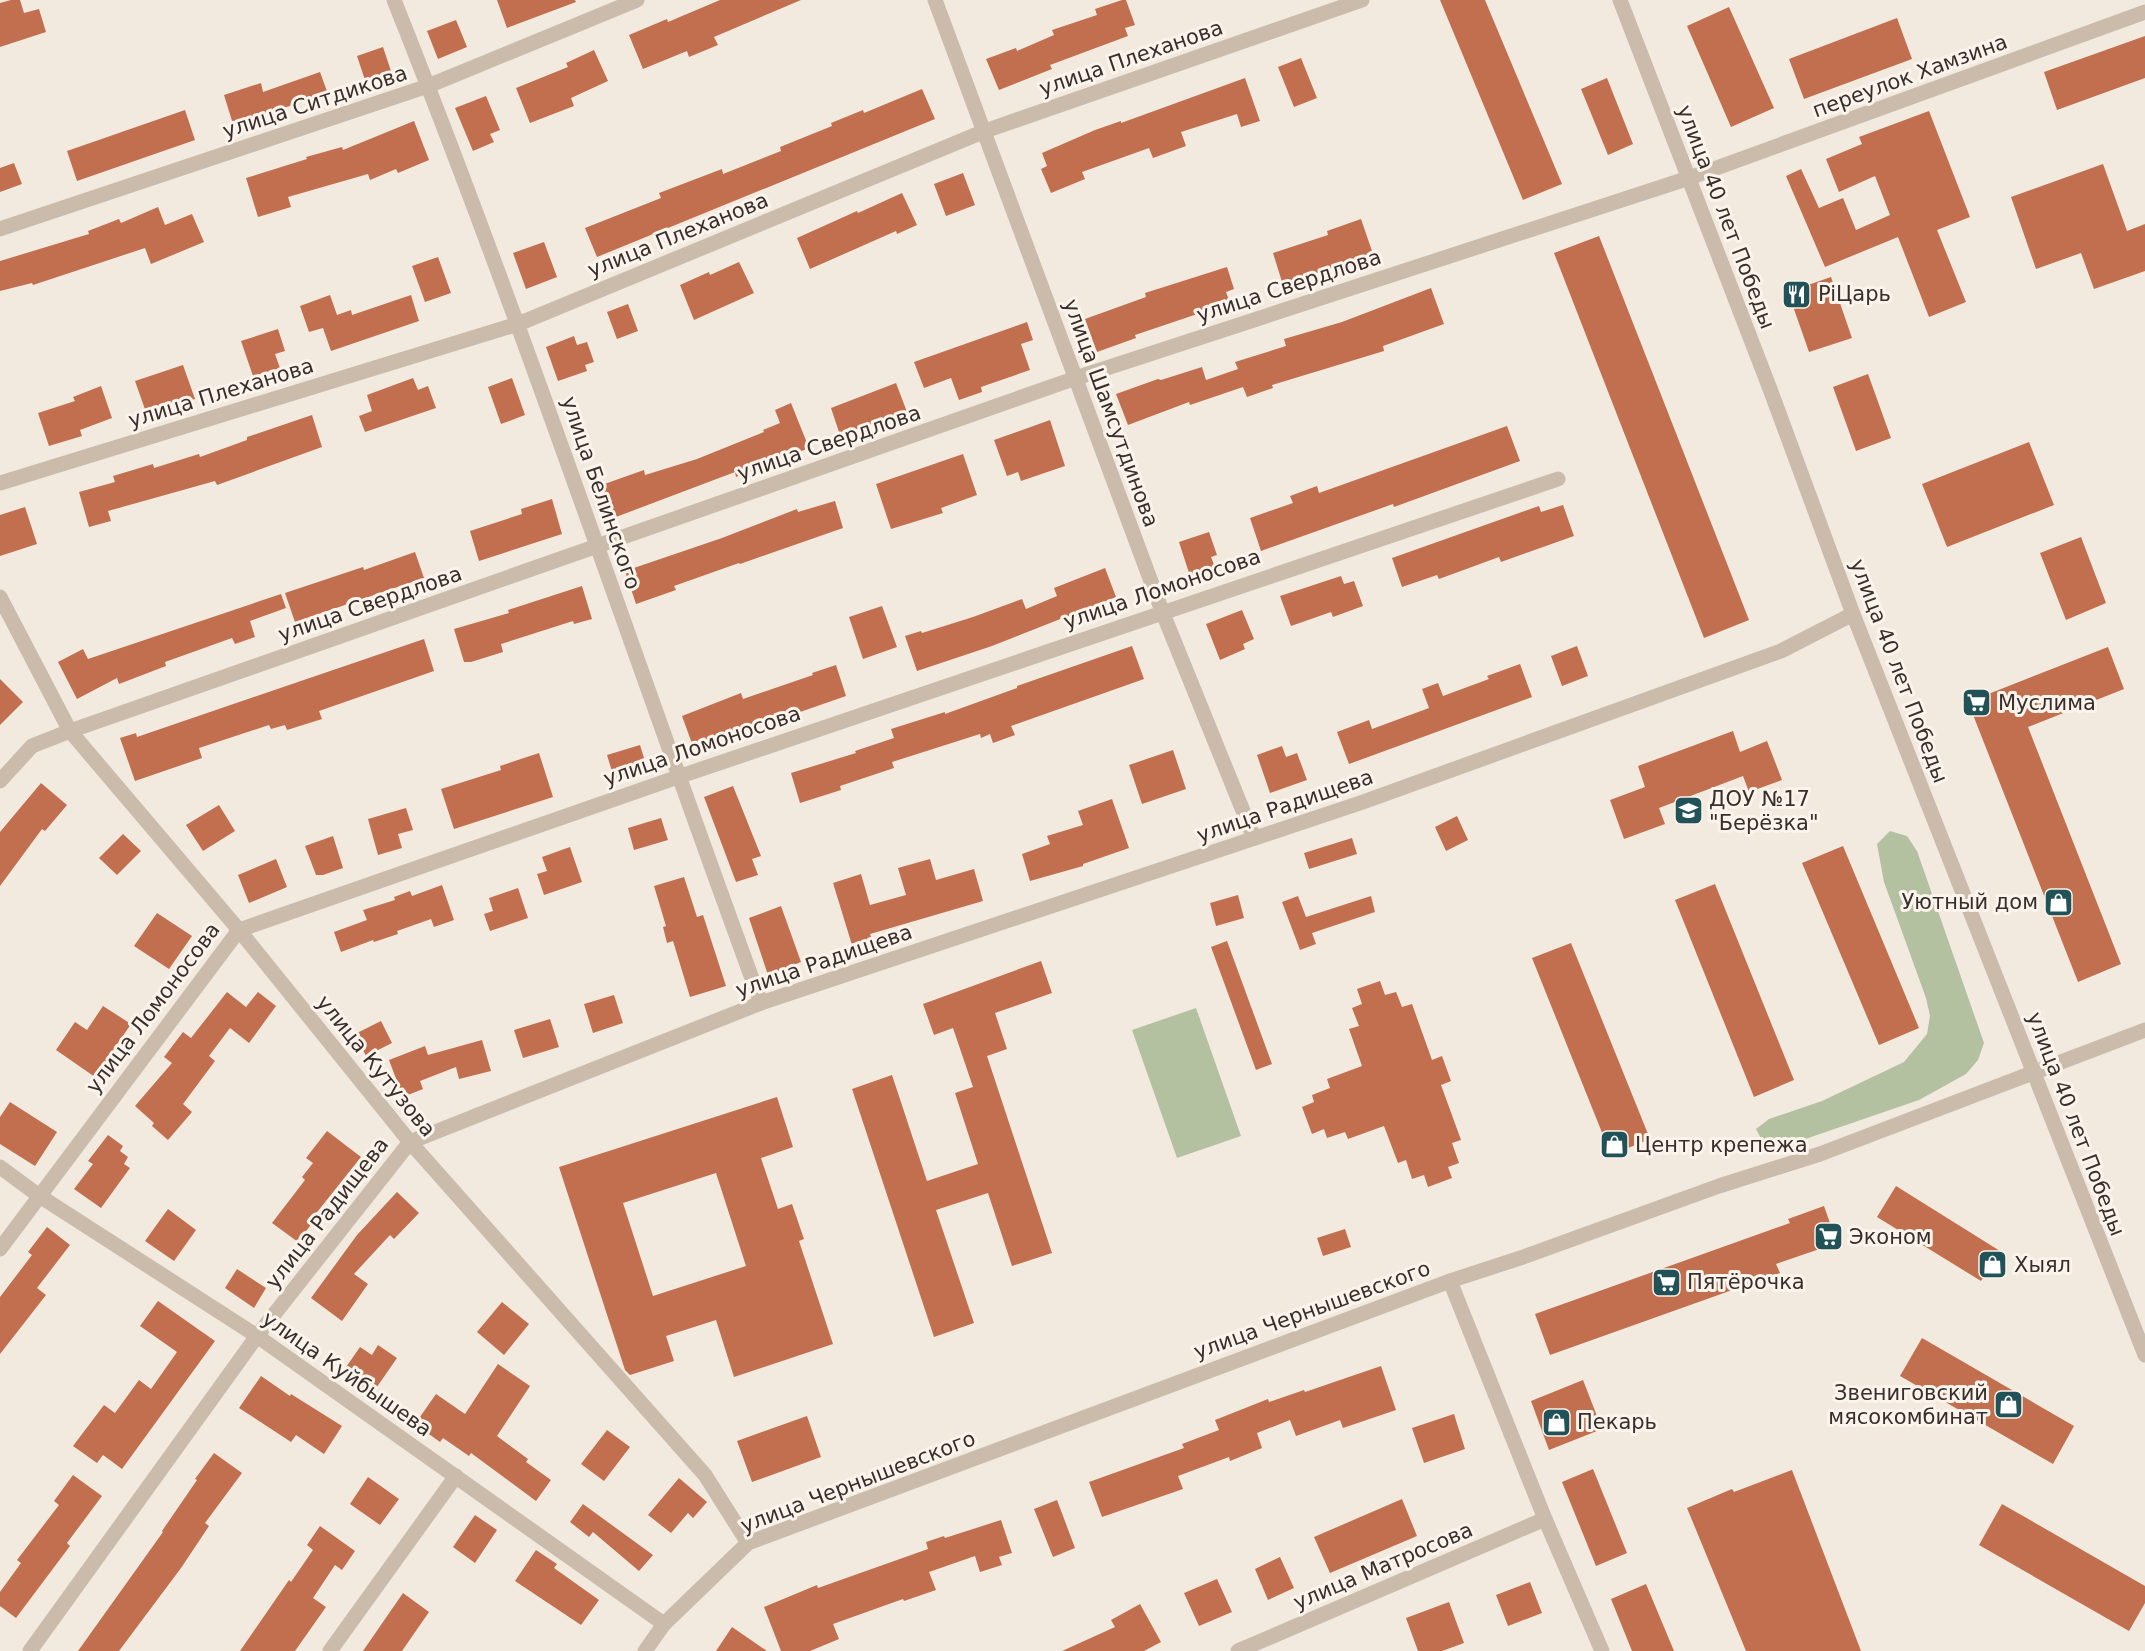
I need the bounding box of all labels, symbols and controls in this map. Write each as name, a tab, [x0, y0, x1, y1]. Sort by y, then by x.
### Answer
street label: улица Плеханова	[1036, 15, 1226, 101]
street label: переулок Хамзина	[1809, 30, 2011, 122]
street label: улица Ситдикова	[220, 61, 410, 143]
street label: улица 40 лет Победы	[1672, 102, 1780, 332]
street label: улица Плеханова	[584, 188, 772, 282]
street label: улица Свердлова	[1194, 245, 1384, 327]
restaurant icon: PiЦарь	[1781, 278, 1813, 310]
place label: PiЦарь	[1818, 282, 1891, 306]
street label: улица Шамсутдинова	[1059, 296, 1163, 530]
street label: улица Плеханова	[125, 353, 317, 433]
street label: улица Белинского	[557, 393, 645, 593]
street label: улица Свердлова	[734, 400, 924, 486]
street label: улица Ломоносова	[1060, 544, 1264, 634]
street label: улица 40 лет Победы	[1845, 556, 1953, 786]
street label: улица Свердлова	[275, 561, 465, 647]
supermarket icon: Муслима	[1961, 687, 1993, 719]
place label: Муслима	[1998, 691, 2096, 715]
street label: улица Ломоносова	[600, 701, 804, 791]
street label: улица Радищева	[1194, 765, 1376, 847]
place label: ДОУ №17 "Берёзка"	[1709, 787, 1819, 835]
school or university icon: ДОУ №17 "Берёзка"	[1672, 795, 1704, 827]
shop icon: Уютный дом	[2043, 886, 2075, 918]
place label: Уютный дом	[1901, 890, 2038, 914]
street label: улица Ломоносова	[81, 918, 225, 1098]
street label: улица Радищева	[733, 920, 915, 1002]
street label: улица Кутузова	[312, 991, 440, 1141]
street label: улица 40 лет Победы	[2022, 1009, 2130, 1239]
shop icon: Центр крепежа	[1598, 1129, 1630, 1161]
street label: улица Радищева	[261, 1133, 393, 1293]
place label: Центр крепежа	[1635, 1133, 1808, 1157]
supermarket icon: Эконом	[1812, 1221, 1844, 1253]
place label: Эконом	[1849, 1225, 1932, 1249]
shop icon: Хыял	[1977, 1249, 2009, 1281]
place label: Хыял	[2014, 1253, 2071, 1277]
street label: улица Чернышевского	[1191, 1256, 1433, 1364]
supermarket icon: Пятёрочка	[1650, 1266, 1682, 1298]
place label: Пятёрочка	[1687, 1270, 1805, 1294]
street label: улица Куйбышева	[258, 1306, 436, 1442]
place label: Звениговский мясокомбинат	[1828, 1381, 1988, 1429]
shop icon: Звениговский мясокомбинат	[1993, 1389, 2025, 1421]
shop icon: Пекарь	[1540, 1406, 1572, 1438]
place label: Пекарь	[1577, 1410, 1657, 1434]
street label: улица Чернышевского	[737, 1426, 979, 1538]
street label: улица Матросова	[1290, 1517, 1476, 1615]

